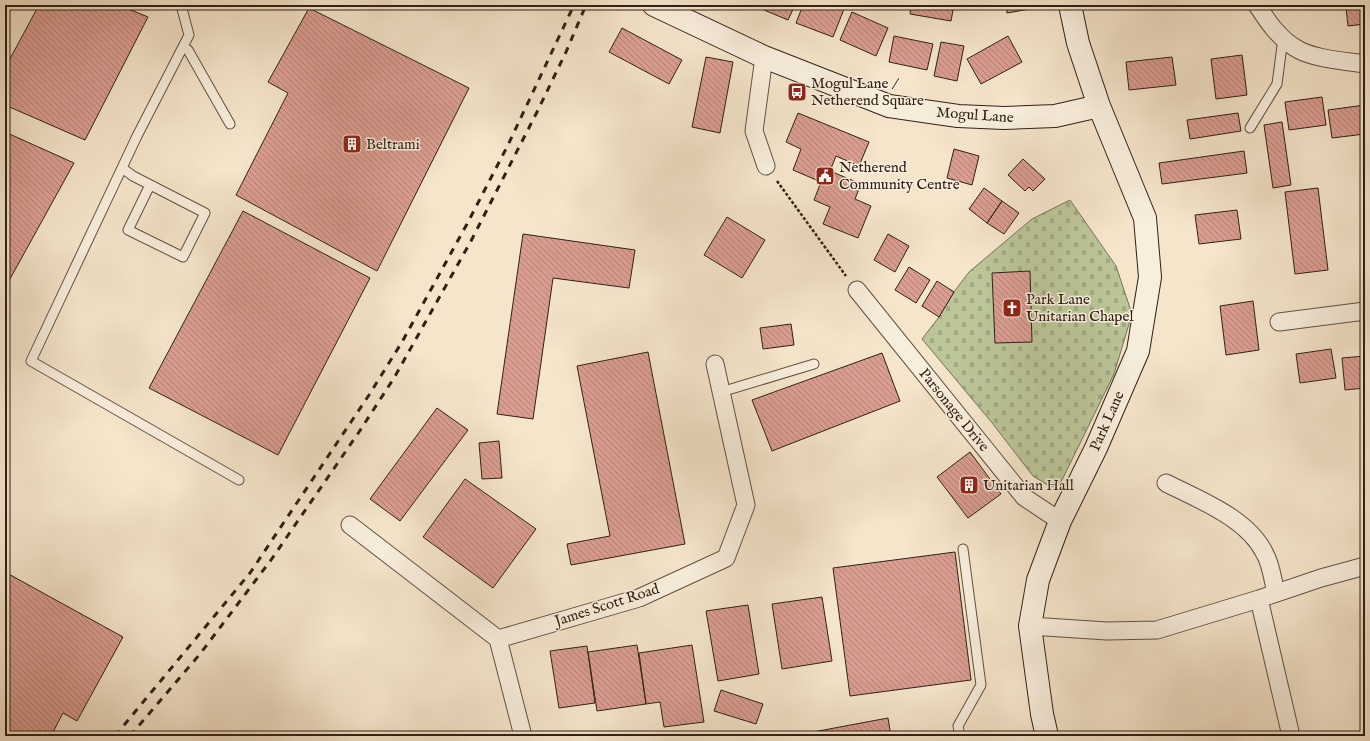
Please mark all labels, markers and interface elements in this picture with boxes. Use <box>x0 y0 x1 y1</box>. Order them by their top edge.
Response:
place label: Mogul Lane / Netherend Square <box>811 74 924 110</box>
bus stop icon: Mogul Lane / Netherend Square <box>786 81 808 103</box>
street label: Mogul Lane <box>936 103 1014 127</box>
building icon: Beltrami <box>341 133 363 155</box>
place label: Beltrami <box>366 135 420 154</box>
place label: Netherend Community Centre <box>839 158 960 194</box>
public building icon: Netherend Community Centre <box>814 165 836 187</box>
place label: Park Lane Unitarian Chapel <box>1026 290 1134 326</box>
church icon: Park Lane Unitarian Chapel <box>1001 297 1023 319</box>
street label: Parsonage Drive <box>915 365 993 456</box>
street label: Park Lane <box>1085 388 1129 454</box>
building icon: Unitarian Hall <box>958 474 980 496</box>
place label: Unitarian Hall <box>983 476 1075 495</box>
street label: James Scott Road <box>550 579 663 631</box>

